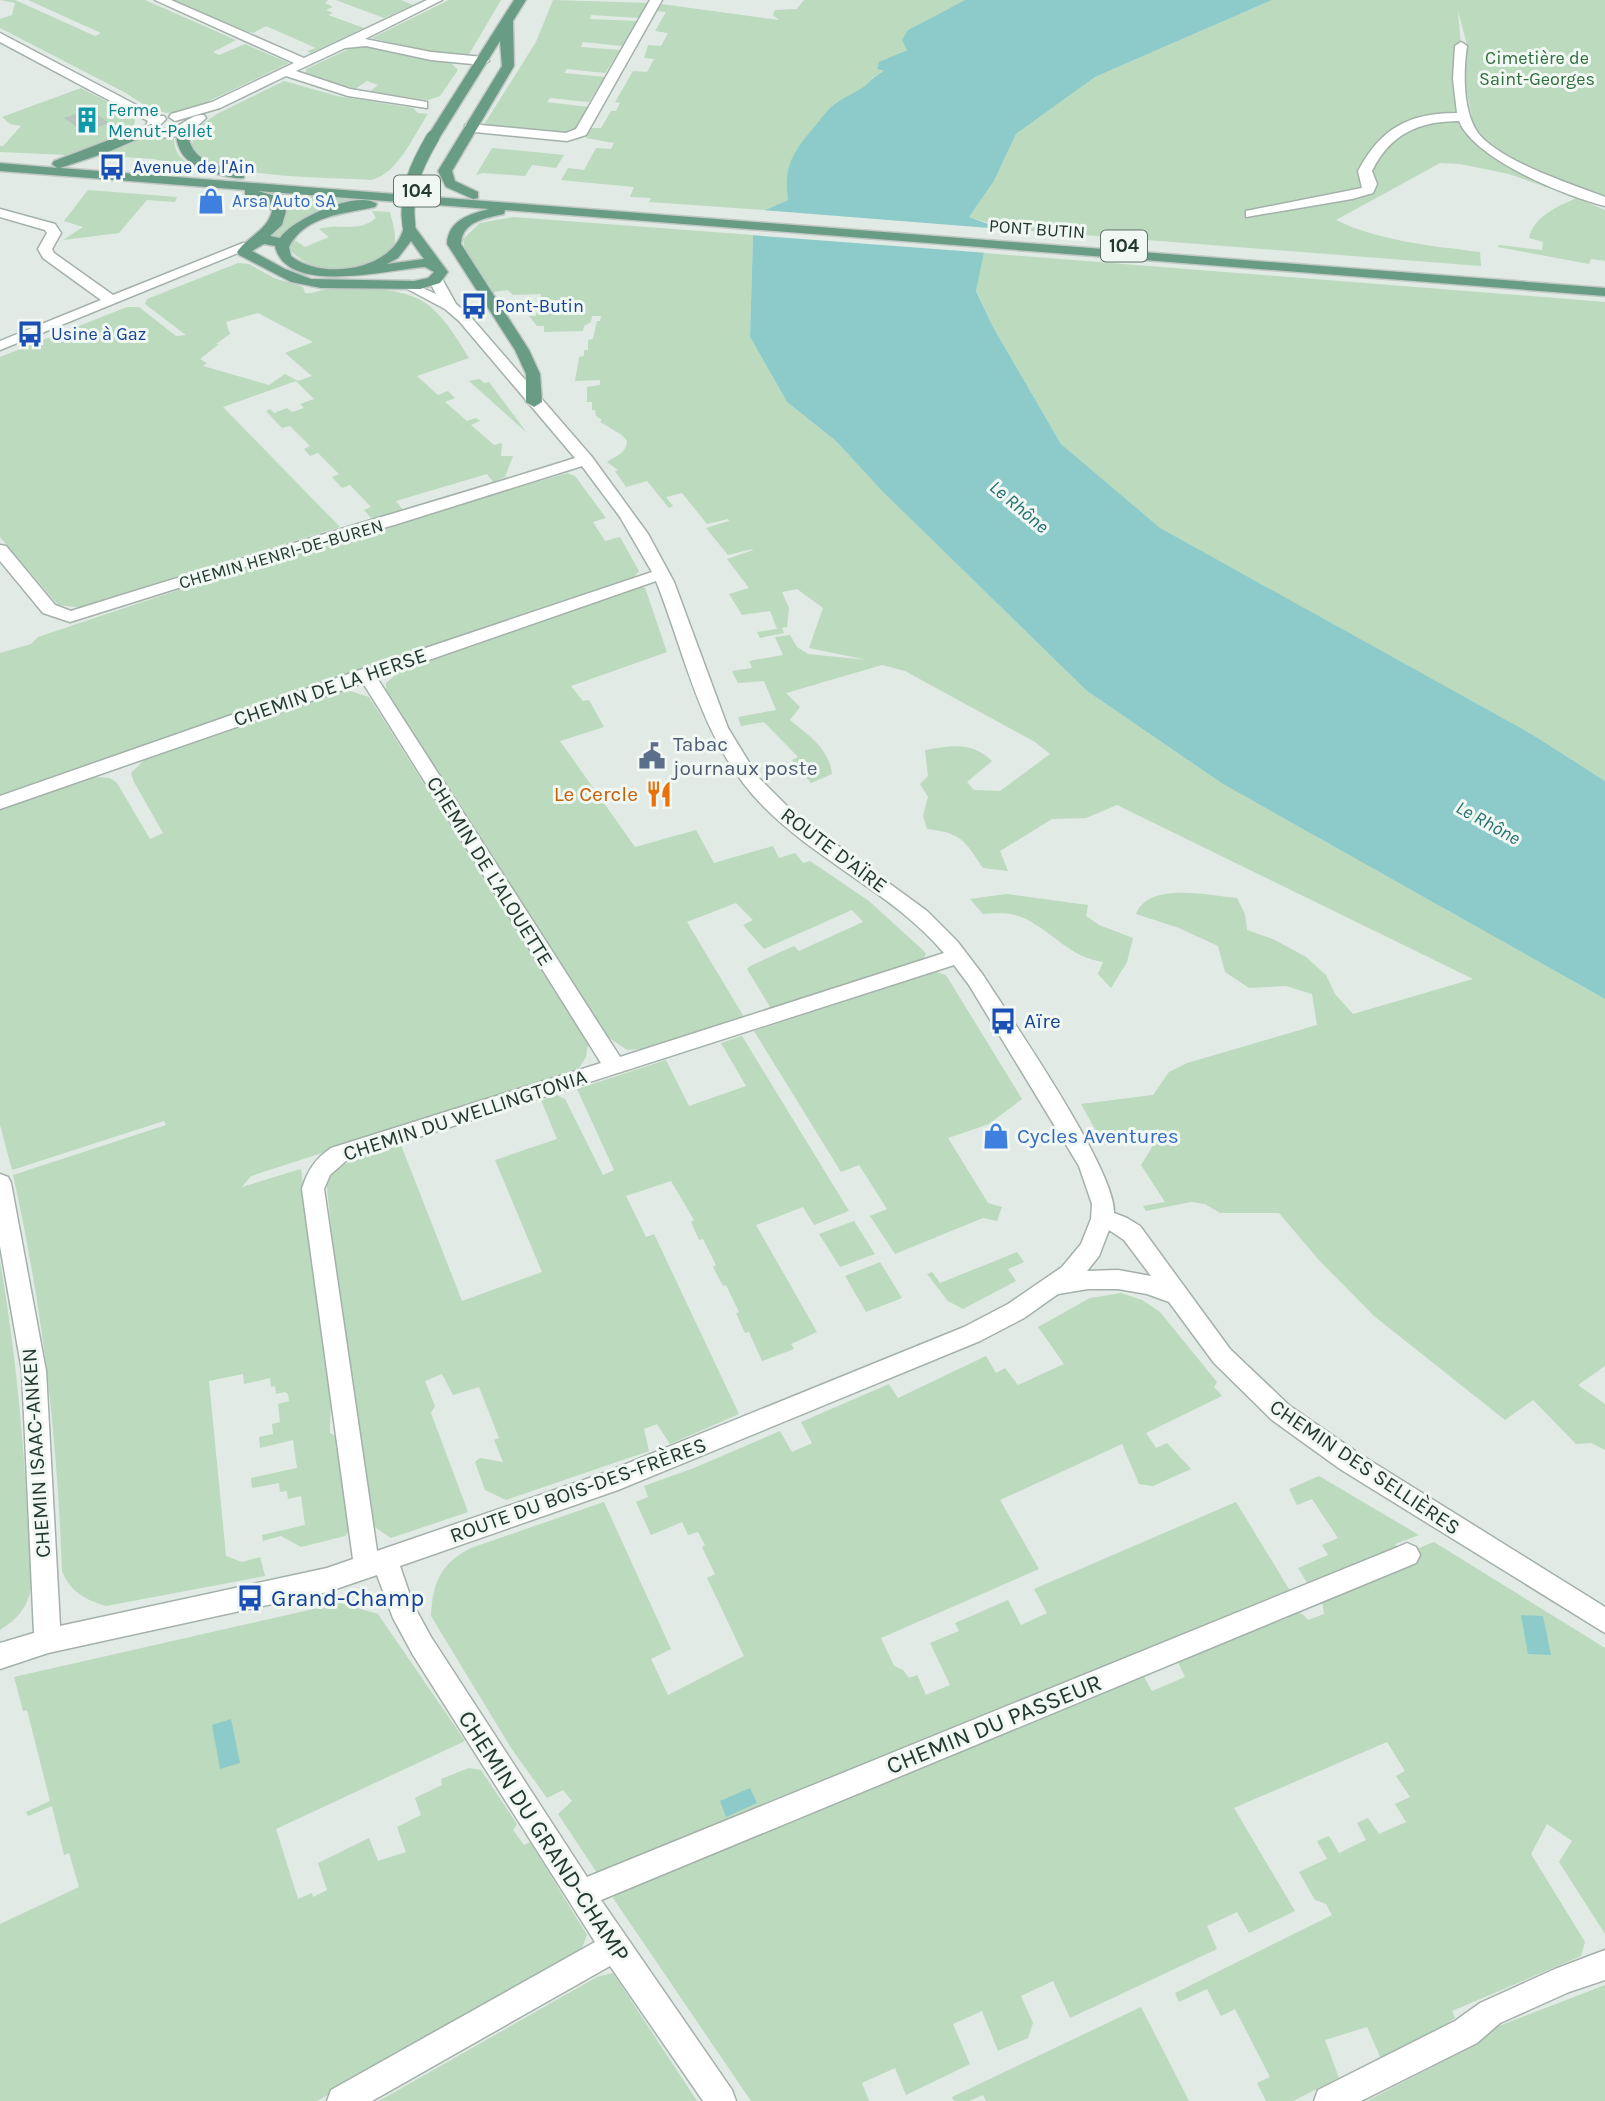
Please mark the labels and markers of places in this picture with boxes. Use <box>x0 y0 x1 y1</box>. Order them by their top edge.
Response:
place label: Ferme Menut-Pellet <box>108 99 213 142</box>
building icon: Ferme Menut-Pellet <box>72 105 102 135</box>
bus stop icon: Avenue de l'Ain <box>97 152 127 182</box>
place label: Avenue de l'Ain <box>133 156 255 178</box>
shop icon: Arsa Auto SA <box>196 186 226 216</box>
place label: Arsa Auto SA <box>232 190 336 212</box>
bus stop icon: Pont-Butin <box>459 291 489 321</box>
place label: Pont-Butin <box>495 295 584 317</box>
bus stop icon: Usine à Gaz <box>15 319 45 349</box>
place label: Usine à Gaz <box>51 323 146 345</box>
place label: Tabac journaux poste <box>671 732 818 780</box>
public building icon: Tabac journaux poste <box>637 741 667 771</box>
restaurant icon: Le Cercle <box>644 779 674 809</box>
place label: Le Cercle <box>554 782 638 806</box>
bus stop icon: Aïre <box>988 1006 1018 1036</box>
place label: Aïre <box>1024 1009 1061 1033</box>
shop icon: Cycles Aventures <box>981 1121 1011 1151</box>
place label: Cycles Aventures <box>1017 1124 1179 1148</box>
bus stop icon: Grand-Champ <box>235 1583 265 1613</box>
place label: Grand-Champ <box>271 1584 424 1612</box>

